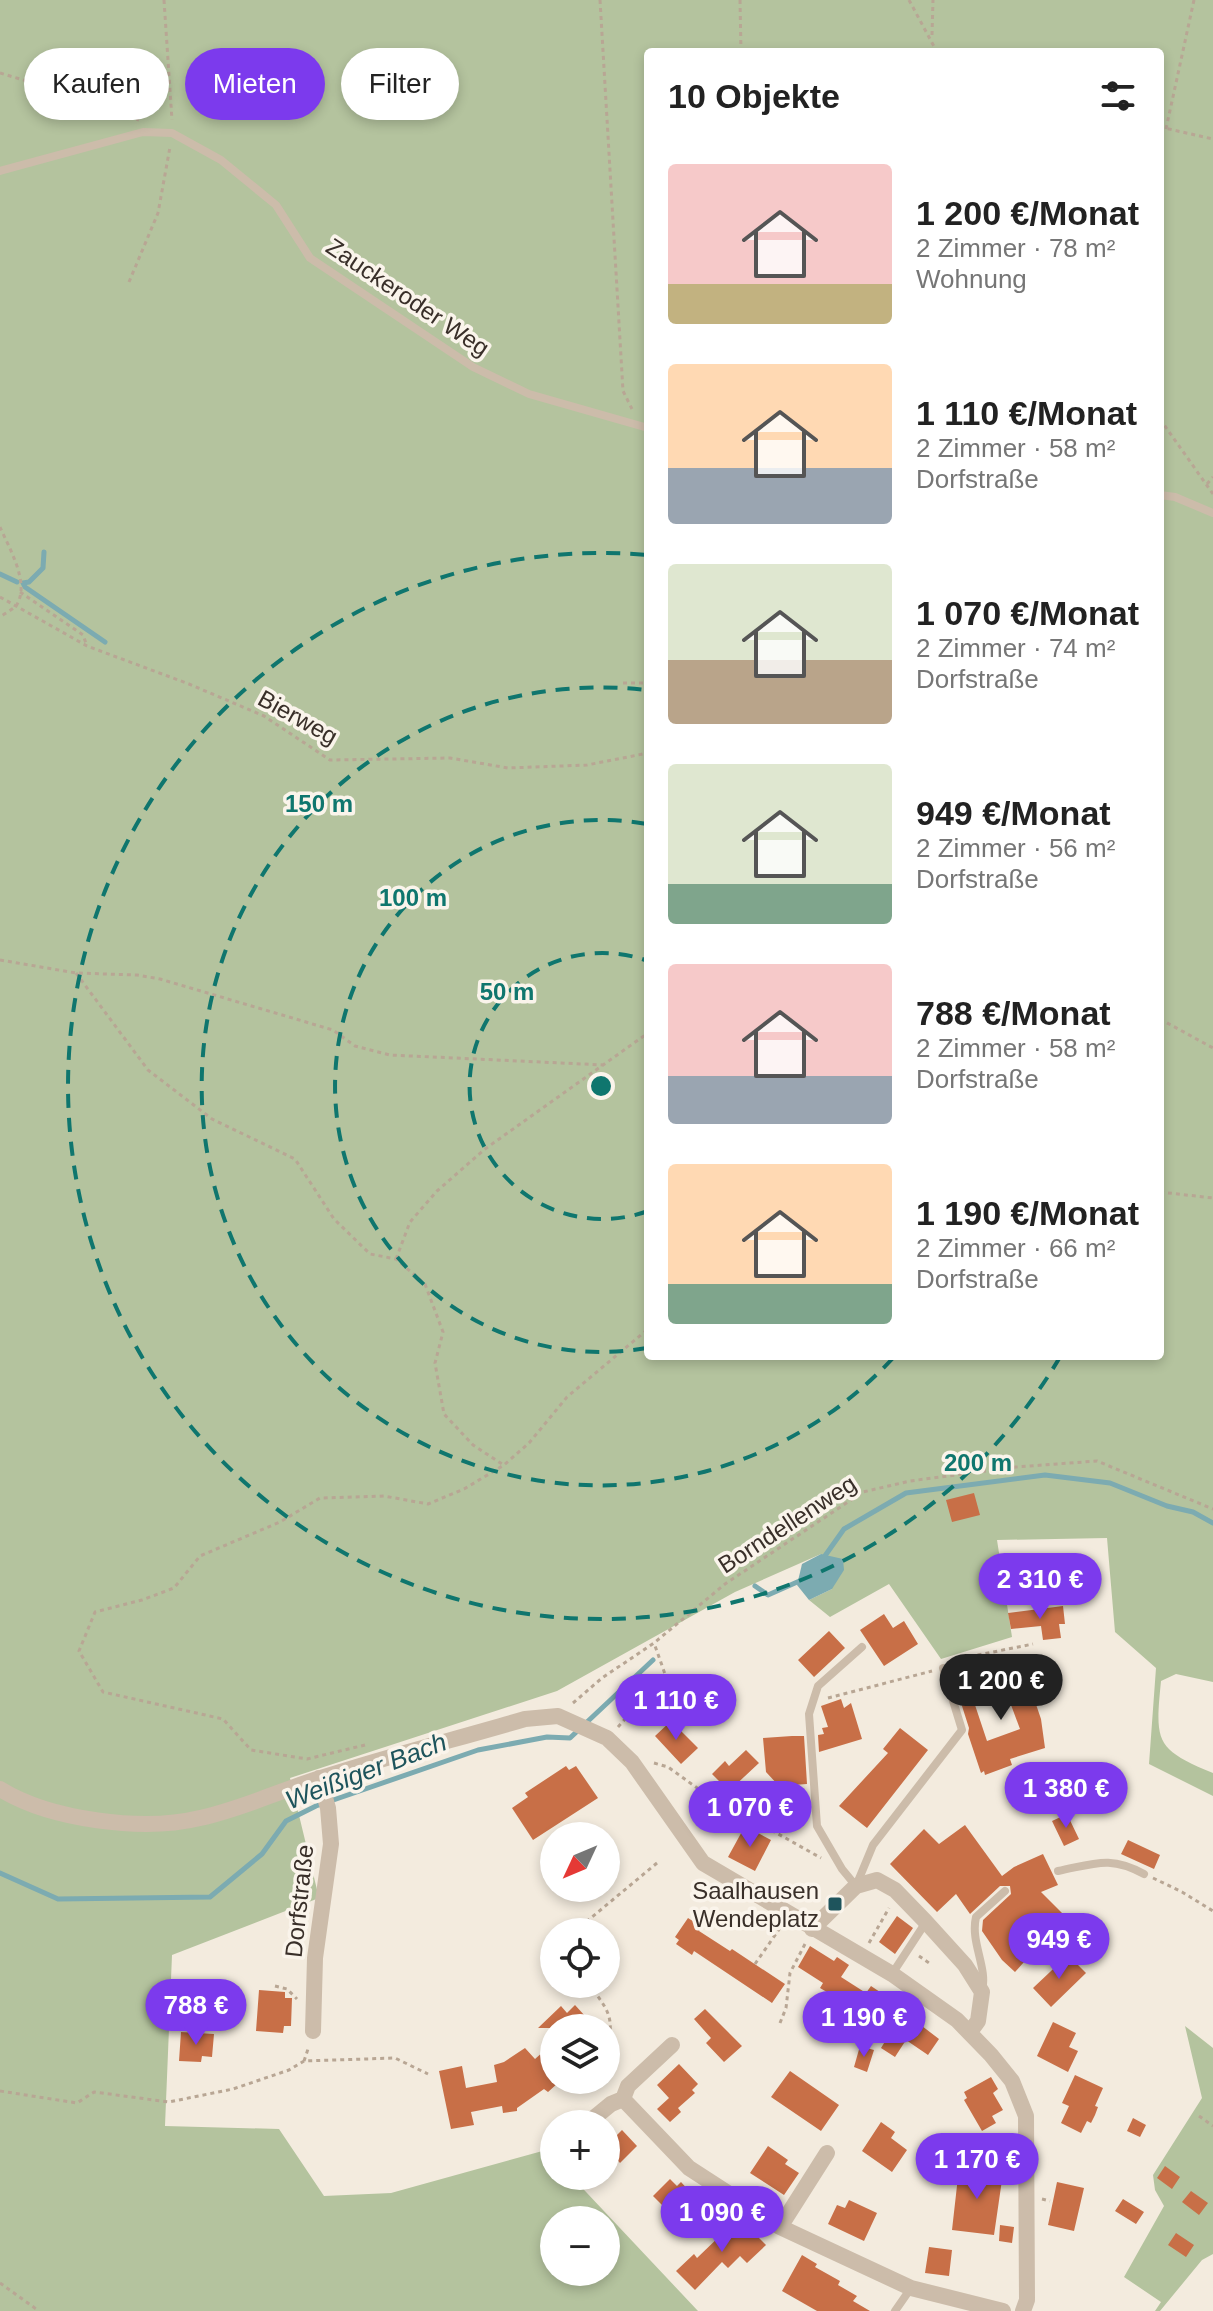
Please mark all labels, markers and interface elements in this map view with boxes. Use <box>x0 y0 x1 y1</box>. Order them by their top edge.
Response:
chip: Kaufen <box>24 48 169 120</box>
chip: Mieten <box>185 48 325 120</box>
chip: Filter <box>341 48 459 120</box>
icon: filters <box>1096 74 1140 118</box>
text: 10 Objekte <box>668 77 840 115</box>
text: 1 200 €/Monat <box>916 194 1139 232</box>
icon: home <box>732 196 828 292</box>
street label: Zauckeroder Weg <box>322 233 494 361</box>
text: 2 Zimmer · 78 m² <box>916 233 1115 263</box>
text: Wohnung <box>916 264 1027 294</box>
text: 1 110 €/Monat <box>916 394 1137 432</box>
icon: home <box>732 396 828 492</box>
text: 2 Zimmer · 58 m² <box>916 433 1115 463</box>
text: Dorfstraße <box>916 464 1039 494</box>
text: 1 070 €/Monat <box>916 594 1139 632</box>
icon: home <box>732 596 828 692</box>
text: 2 Zimmer · 74 m² <box>916 633 1115 663</box>
text: Dorfstraße <box>916 664 1039 694</box>
street label: Bierweg <box>254 684 342 750</box>
text: 150 m <box>285 790 353 817</box>
text: 949 €/Monat <box>916 794 1111 832</box>
icon: home <box>732 796 828 892</box>
text: 2 Zimmer · 56 m² <box>916 833 1115 863</box>
text: Dorfstraße <box>916 864 1039 894</box>
text: 100 m <box>379 884 447 911</box>
text: 50 m <box>480 978 534 1005</box>
text: 788 €/Monat <box>916 994 1111 1032</box>
icon: home <box>732 996 828 1092</box>
text: 2 Zimmer · 58 m² <box>916 1033 1115 1063</box>
text: Dorfstraße <box>916 1064 1039 1094</box>
centre of rings <box>587 1072 615 1100</box>
text: 1 190 €/Monat <box>916 1194 1139 1232</box>
icon: home <box>732 1196 828 1292</box>
text: 2 Zimmer · 66 m² <box>916 1233 1115 1263</box>
text: Dorfstraße <box>916 1264 1039 1294</box>
text: 200 m <box>944 1449 1012 1476</box>
street label: Borndellenweg <box>713 1469 861 1579</box>
pin: 2 310 € <box>966 1553 1114 1621</box>
text: 2 310 € <box>997 1564 1083 1594</box>
pin: 1 200 € <box>927 1654 1075 1722</box>
text: 1 200 € <box>958 1665 1044 1695</box>
pin: 1 110 € <box>602 1674 750 1742</box>
text: 1 110 € <box>633 1685 719 1715</box>
water label: Weißiger Bach <box>281 1727 451 1815</box>
pin: 1 380 € <box>992 1762 1140 1830</box>
text: 1 380 € <box>1023 1773 1109 1803</box>
pin: 1 070 € <box>676 1781 824 1849</box>
text: 1 070 € <box>707 1792 793 1822</box>
north arrow <box>540 1822 620 1902</box>
map controls <box>540 1822 620 2286</box>
street label: Dorfstraße <box>280 1843 318 1959</box>
place label: Saalhausen Wendeplatz <box>692 1877 819 1932</box>
marker: Saalhausen Wendeplatz <box>826 1895 844 1913</box>
pin: 949 € <box>1003 1913 1115 1981</box>
button: locate <box>540 1918 620 1998</box>
text: 949 € <box>1026 1924 1092 1954</box>
pin: 788 € <box>140 1979 252 2047</box>
text: 788 € <box>163 1990 229 2020</box>
pin: 1 190 € <box>790 1991 938 2059</box>
text: 1 190 € <box>821 2002 907 2032</box>
button: layers <box>540 2014 620 2094</box>
button: + <box>540 2110 620 2190</box>
pin: 1 170 € <box>903 2133 1051 2201</box>
text: 1 170 € <box>934 2144 1020 2174</box>
pin: 1 090 € <box>648 2186 796 2254</box>
text: 1 090 € <box>679 2197 765 2227</box>
button: − <box>540 2206 620 2286</box>

